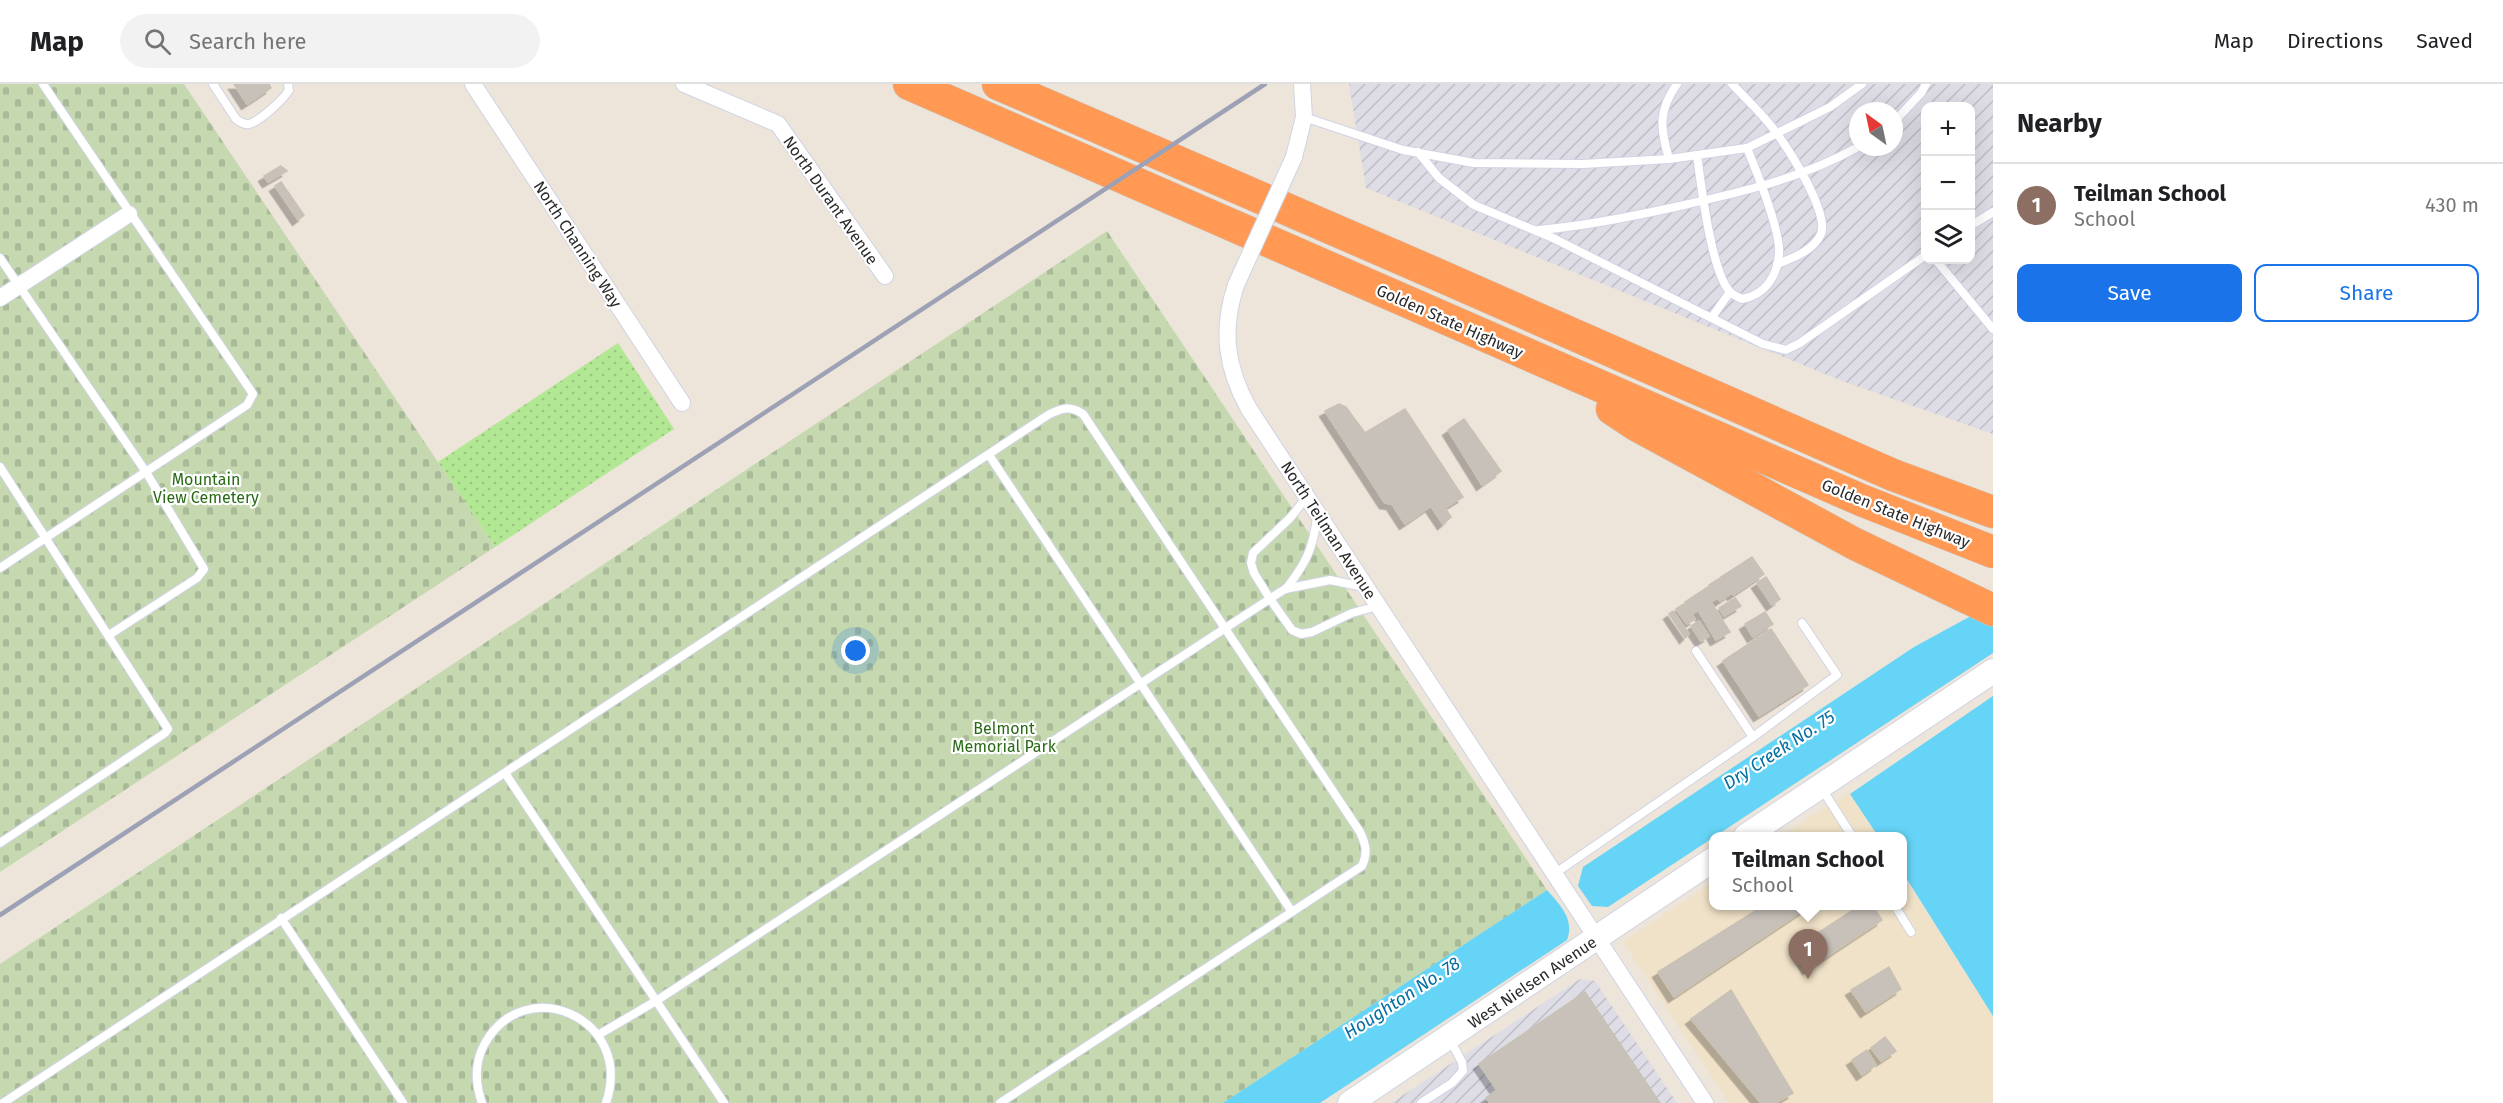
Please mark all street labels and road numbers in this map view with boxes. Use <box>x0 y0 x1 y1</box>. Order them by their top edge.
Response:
street label: North Durant Avenue <box>779 132 882 268</box>
street label: North Channing Way <box>530 177 626 311</box>
street label: Golden State Highway <box>1374 281 1526 362</box>
street label: North Teilman Avenue <box>1277 458 1380 603</box>
street label: Golden State Highway <box>1819 475 1973 552</box>
street label: West Nielsen Avenue <box>1464 932 1600 1033</box>

